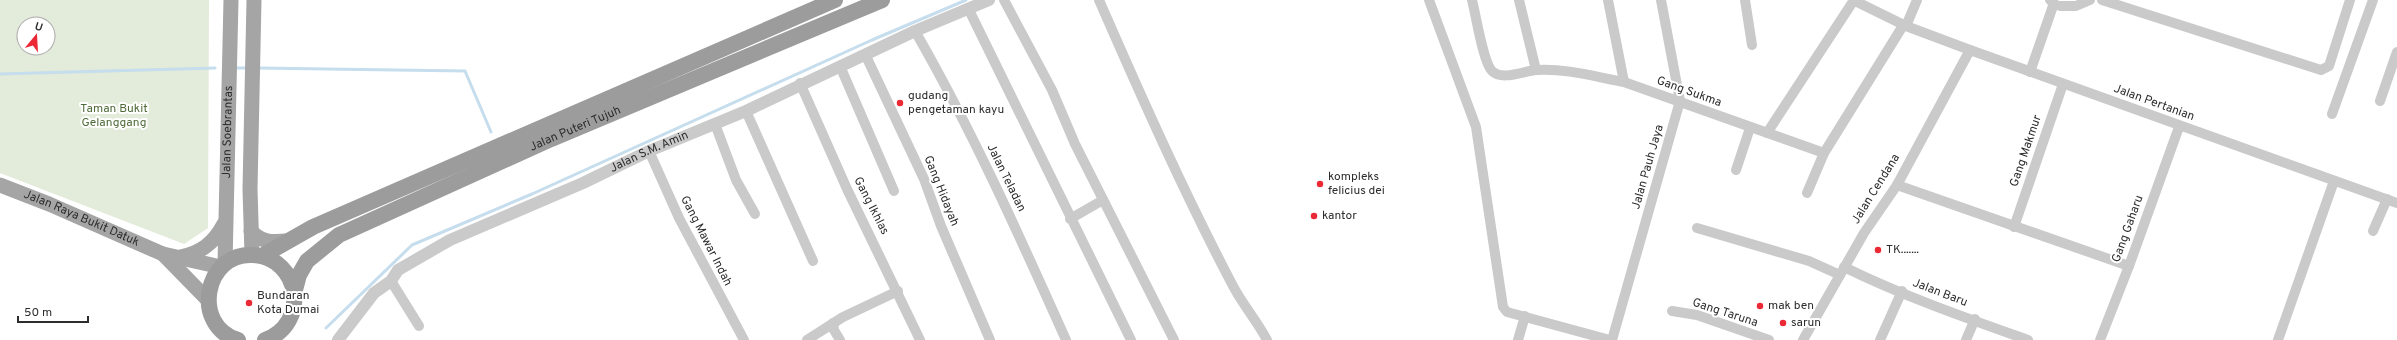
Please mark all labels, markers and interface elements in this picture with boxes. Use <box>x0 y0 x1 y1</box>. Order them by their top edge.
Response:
north arrow <box>16 16 56 56</box>
text: U <box>33 20 45 35</box>
street label: Gang Sukma <box>1654 73 1724 111</box>
street label: Jalan Pertanian <box>2111 81 2197 125</box>
street label: Jalan Soebrantas <box>219 85 237 179</box>
place label: gudang pengetaman kayu <box>908 88 1004 118</box>
marker: gudang pengetaman kayu <box>895 98 905 108</box>
park label: Taman Bukit Gelanggang <box>80 101 148 131</box>
street label: Jalan Puteri Tujuh <box>527 103 623 156</box>
street label: Gang Makmur <box>2006 113 2046 189</box>
street label: Jalan Pauh Jaya <box>1628 123 1668 211</box>
street label: Jalan S.M. Amin <box>607 128 691 177</box>
street label: Jalan Teladan <box>983 141 1029 215</box>
street label: Jalan Cendana <box>1848 151 1904 227</box>
street label: Gang Hidayah <box>920 153 962 229</box>
place label: kompleks felicius dei <box>1328 169 1385 199</box>
street label: Gang Ikhlas <box>850 174 892 238</box>
marker: kompleks felicius dei <box>1315 179 1325 189</box>
street label: Jalan Raya Bukit Datuk <box>21 187 142 251</box>
street label: Gang Mawar Indah <box>676 193 736 289</box>
street label: Gang Gaharu <box>2108 193 2148 265</box>
place label: kantor <box>1322 208 1357 224</box>
marker: kantor <box>1309 211 1319 221</box>
place label: TK....... <box>1886 242 1919 258</box>
marker: TK....... <box>1873 245 1883 255</box>
street label: Jalan Baru <box>1910 275 1970 311</box>
place label: Bundaran Kota Dumai <box>257 288 319 318</box>
street label: Gang Taruna <box>1690 295 1760 331</box>
scale bar <box>18 298 88 324</box>
marker: Bundaran Kota Dumai <box>244 298 254 308</box>
place label: mak ben <box>1768 298 1814 314</box>
marker: mak ben <box>1755 301 1765 311</box>
text: 50 m <box>24 305 52 321</box>
place label: sarun <box>1791 315 1821 331</box>
marker: sarun <box>1778 318 1788 328</box>

